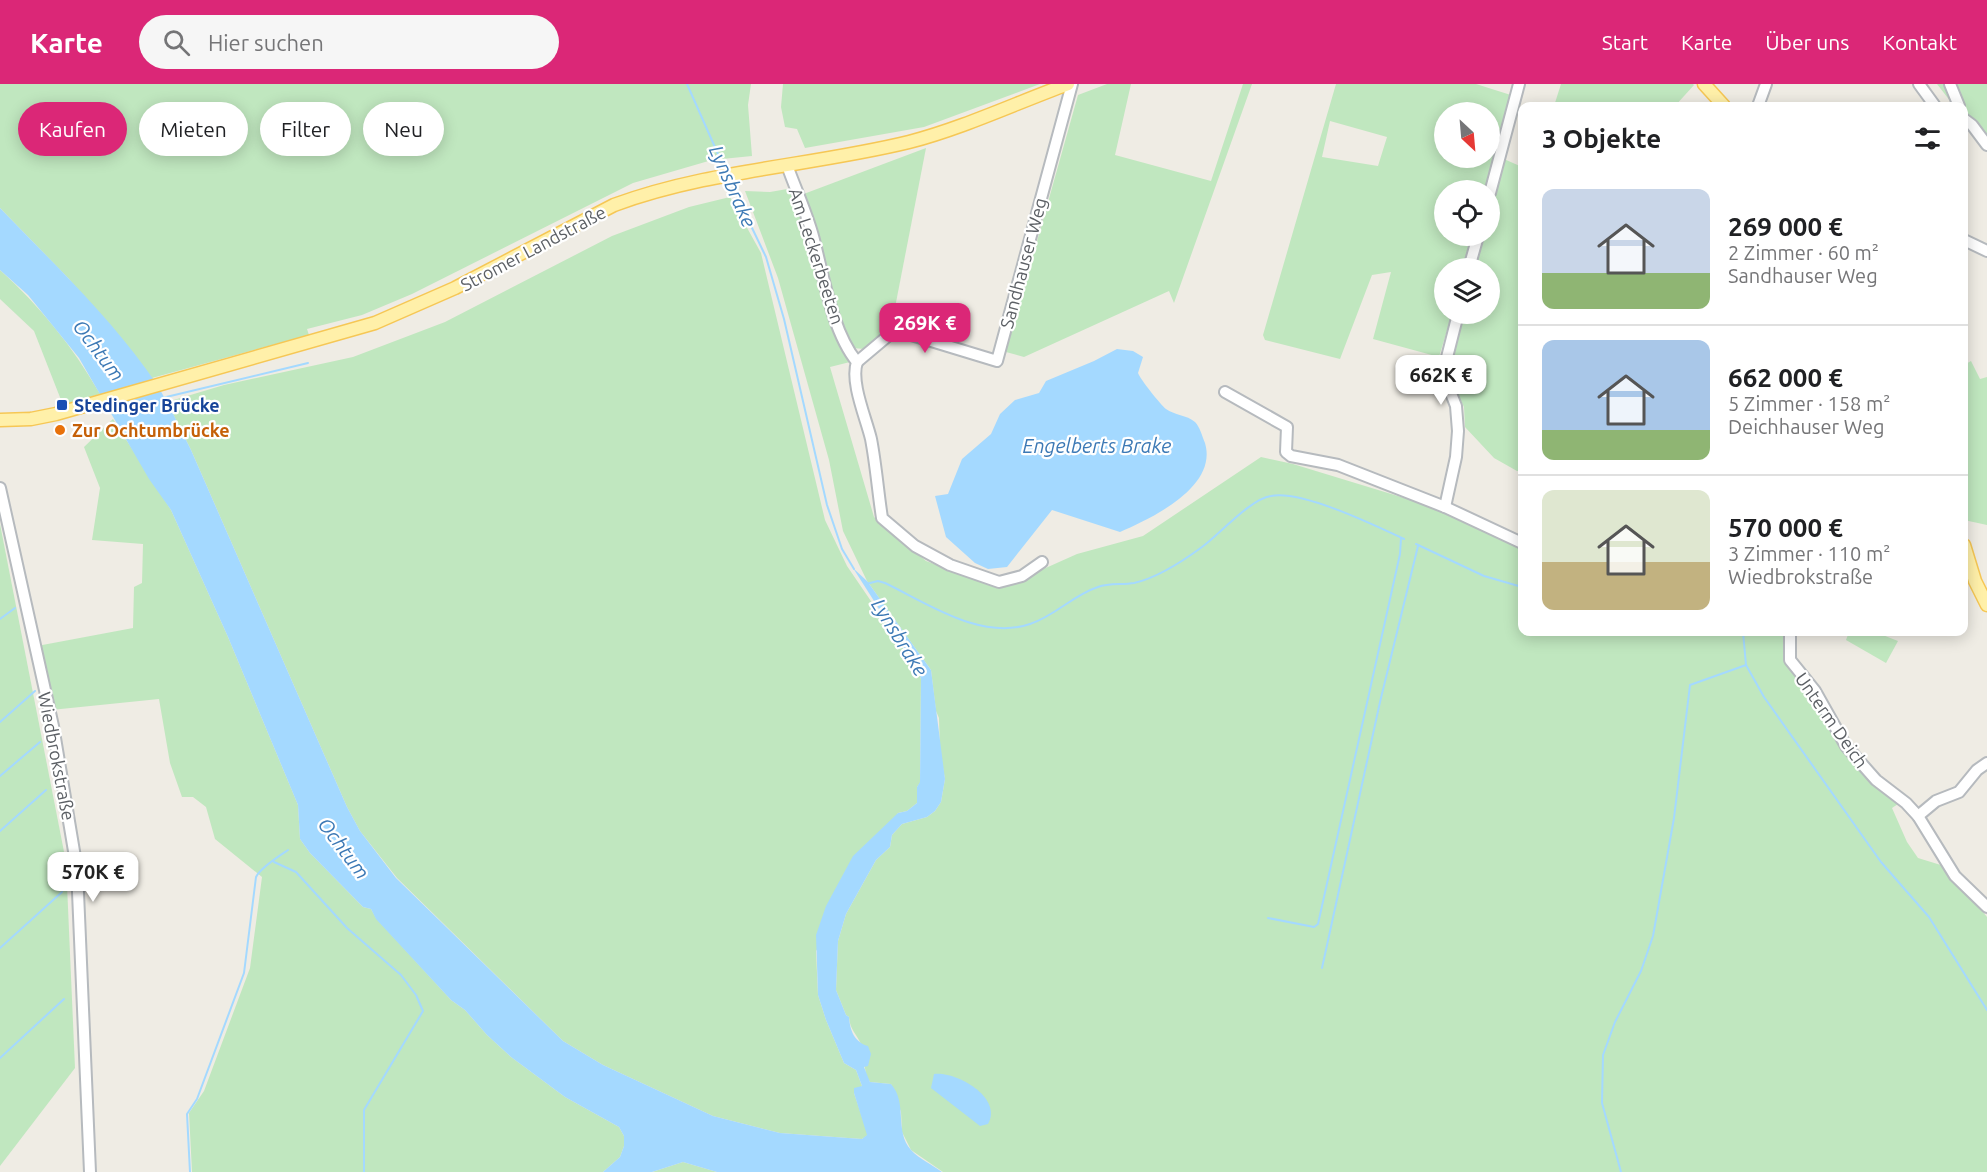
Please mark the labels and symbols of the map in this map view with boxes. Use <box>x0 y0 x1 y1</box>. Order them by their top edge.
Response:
north arrow <box>1434 102 1500 168</box>
water label: Lynsbrake <box>705 141 761 231</box>
street label: Am Leckerbeeten <box>786 185 848 327</box>
street label: Sandhauser Weg <box>996 195 1050 331</box>
street label: Stromer Landstraße <box>457 201 609 295</box>
pin: 269K € <box>876 303 974 354</box>
water label: Ochtum <box>68 315 130 385</box>
pin: 662K € <box>1392 355 1490 406</box>
place label: Stedinger Brücke <box>74 395 220 415</box>
marker: Stedinger Brücke <box>55 398 69 412</box>
place label: Zur Ochtumbrücke <box>72 420 230 440</box>
marker: Zur Ochtumbrücke <box>53 423 67 437</box>
water label: Engelberts Brake <box>1023 434 1171 457</box>
water label: Lynsbrake <box>867 594 933 680</box>
street label: Unterm Deich <box>1792 669 1872 771</box>
street label: Wiedbrokstraße <box>35 690 79 822</box>
water label: Ochtum <box>313 813 375 883</box>
pin: 570K € <box>44 852 142 903</box>

